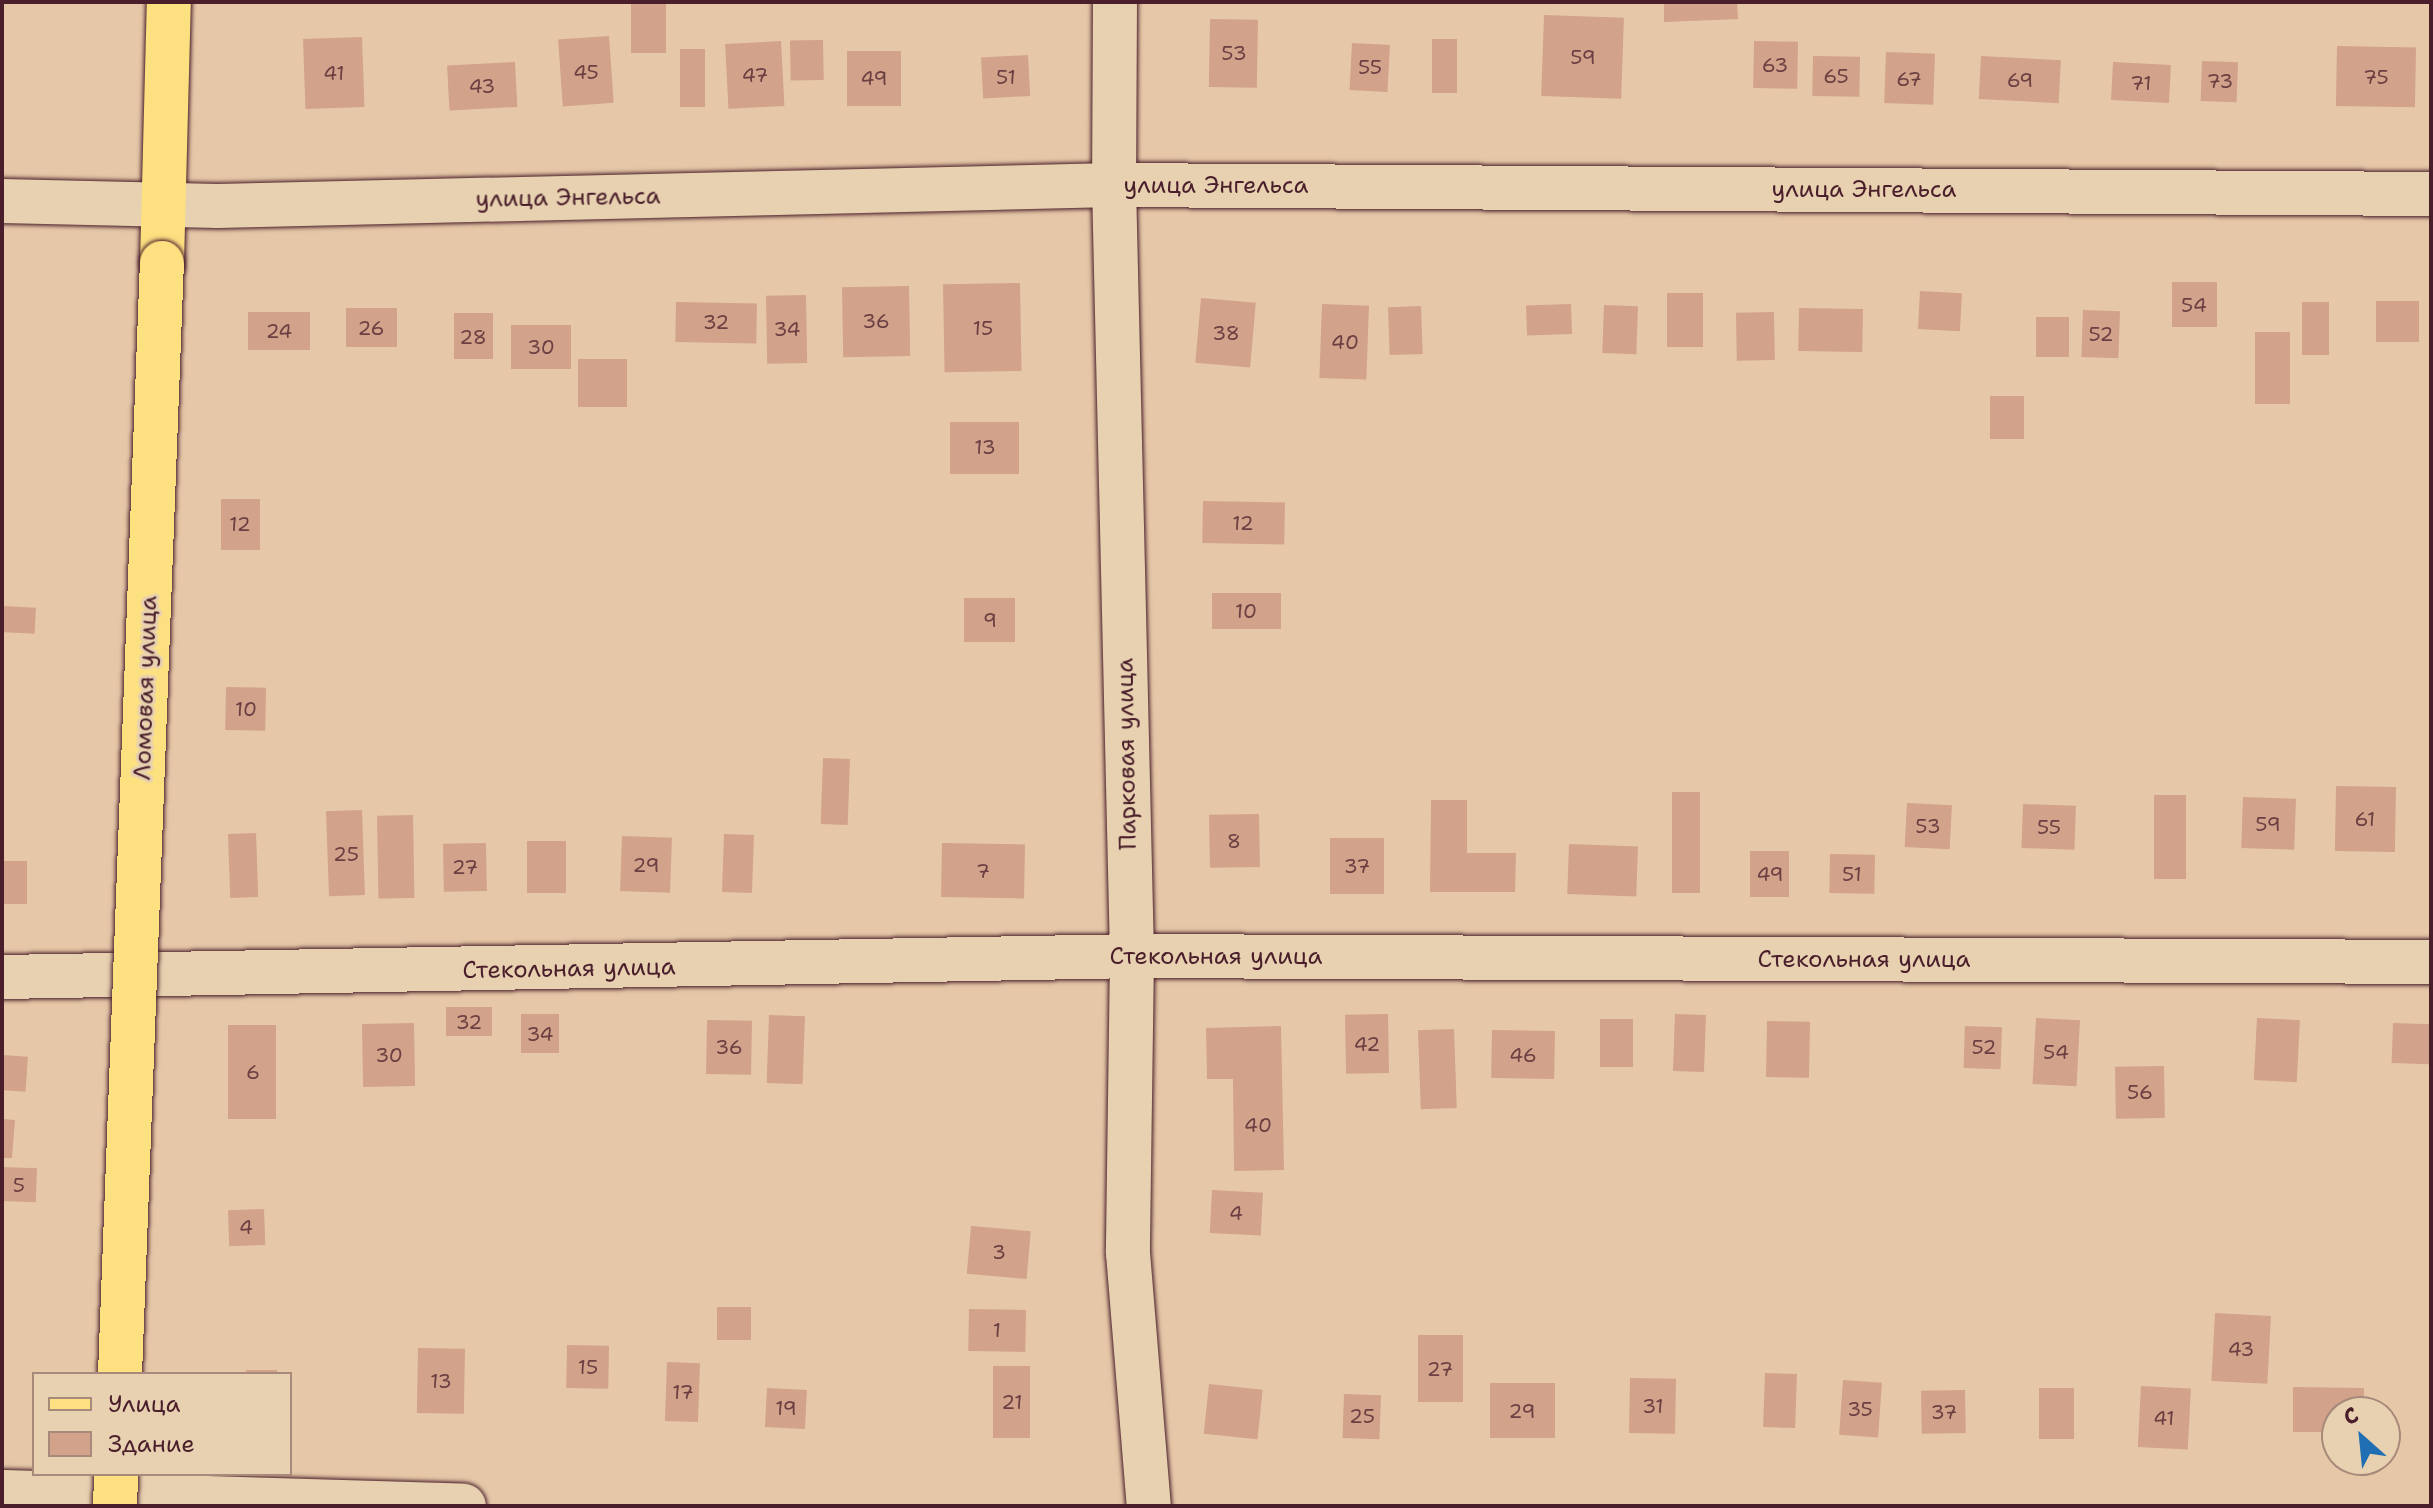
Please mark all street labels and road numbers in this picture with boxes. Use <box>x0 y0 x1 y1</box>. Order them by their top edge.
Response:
street label: улица Энгельса <box>1124 172 1308 200</box>
street label: улица Энгельса <box>1772 176 1956 204</box>
street label: улица Энгельса <box>475 182 661 214</box>
street label: Ломовая улица <box>128 595 164 781</box>
street label: Парковая улица <box>1111 658 1143 850</box>
street label: Стекольная улица <box>1109 943 1323 971</box>
street label: Стекольная улица <box>1757 946 1971 974</box>
street label: Стекольная улица <box>462 953 676 985</box>

